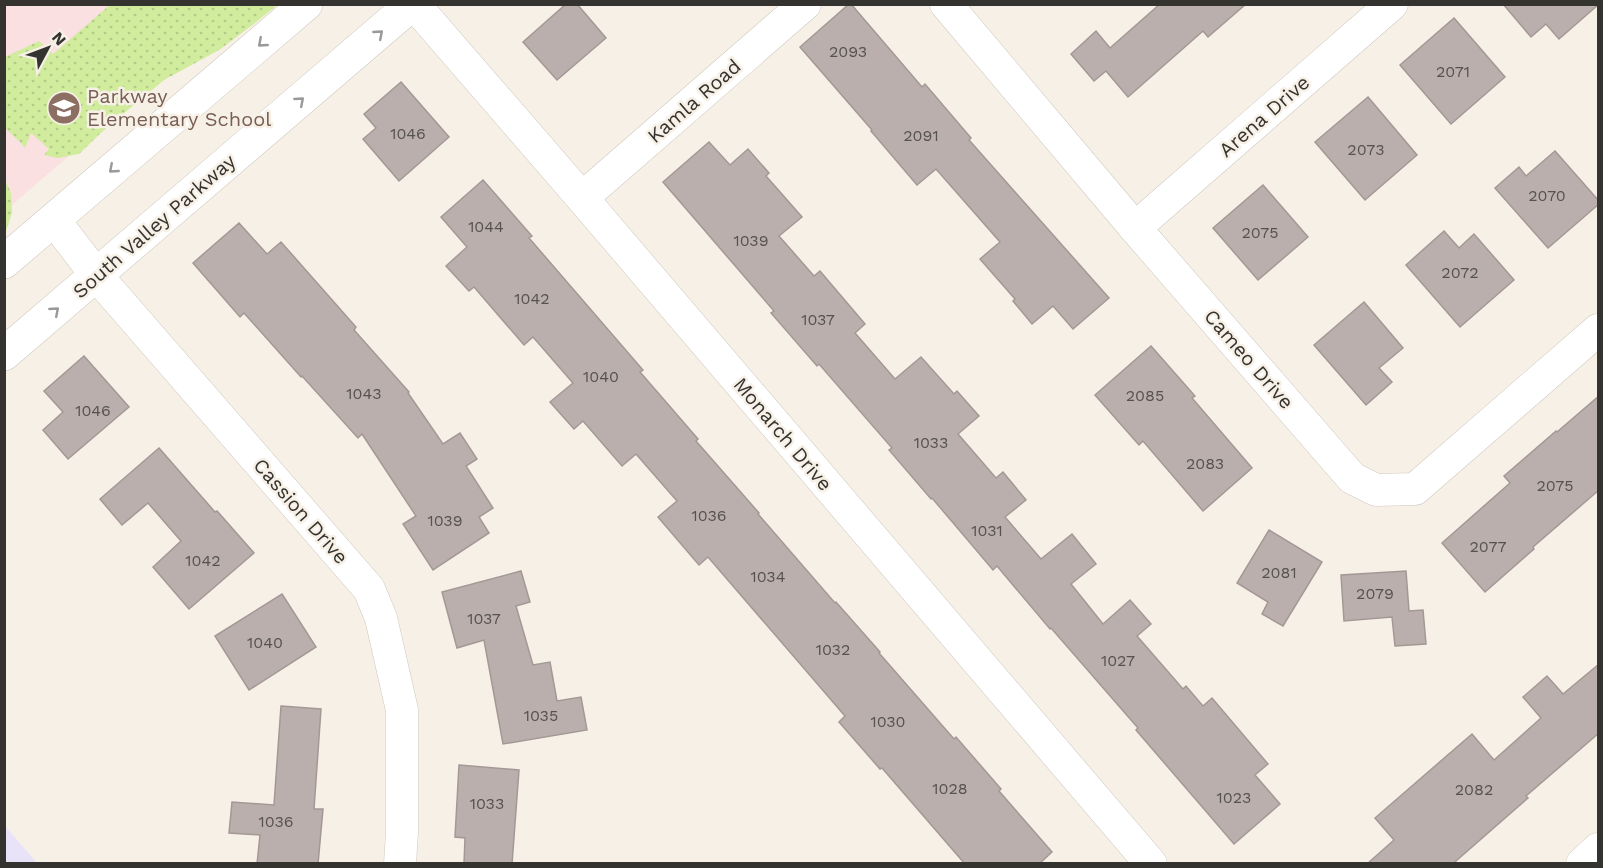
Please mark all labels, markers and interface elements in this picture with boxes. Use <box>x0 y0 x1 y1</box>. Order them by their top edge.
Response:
north arrow <box>18 18 78 78</box>
text: N <box>48 28 70 49</box>
one-way arrow <box>372 30 383 41</box>
one-way arrow <box>257 35 268 46</box>
house number: 2093 <box>829 42 867 61</box>
street label: Kamla Road <box>642 54 746 148</box>
house number: 2071 <box>1436 62 1470 81</box>
street label: Arena Drive <box>1214 70 1314 162</box>
place label: Parkway Elementary School <box>87 84 271 131</box>
school or university icon: Parkway Elementary School <box>46 90 82 126</box>
one-way arrow <box>293 97 304 108</box>
house number: 1046 <box>390 124 426 143</box>
house number: 2091 <box>903 126 939 145</box>
house number: 2073 <box>1347 140 1385 159</box>
street label: South Valley Parkway <box>68 148 241 303</box>
one-way arrow <box>109 162 120 173</box>
house number: 2070 <box>1528 186 1566 205</box>
house number: 1044 <box>468 217 504 236</box>
house number: 2075 <box>1241 223 1279 242</box>
house number: 1039 <box>733 231 769 250</box>
house number: 2072 <box>1441 263 1479 282</box>
house number: 1042 <box>514 289 550 308</box>
street label: Cameo Drive <box>1199 304 1299 414</box>
one-way arrow <box>48 307 59 318</box>
house number: 1037 <box>801 310 835 329</box>
house number: 1040 <box>583 367 619 386</box>
street label: Monarch Drive <box>729 372 837 496</box>
house number: 1043 <box>346 384 382 403</box>
house number: 2085 <box>1126 386 1164 405</box>
house number: 1046 <box>75 401 111 420</box>
house number: 1033 <box>914 433 948 452</box>
street label: Cassion Drive <box>249 453 353 569</box>
house number: 2083 <box>1186 454 1224 473</box>
house number: 2075 <box>1536 476 1574 495</box>
house number: 1036 <box>692 506 726 525</box>
house number: 1039 <box>427 511 463 530</box>
house number: 1031 <box>971 521 1003 540</box>
house number: 2077 <box>1470 537 1506 556</box>
house number: 1042 <box>185 551 221 570</box>
house number: 2081 <box>1261 563 1297 582</box>
house number: 1034 <box>751 567 786 586</box>
house number: 2079 <box>1356 584 1394 603</box>
house number: 1037 <box>467 609 501 628</box>
house number: 1040 <box>247 633 283 652</box>
house number: 1032 <box>816 640 850 659</box>
house number: 1027 <box>1101 651 1135 670</box>
house number: 1035 <box>524 706 558 725</box>
house number: 1030 <box>870 712 906 731</box>
house number: 1028 <box>932 779 968 798</box>
house number: 2082 <box>1455 780 1493 799</box>
house number: 1023 <box>1217 788 1251 807</box>
house number: 1033 <box>470 794 504 813</box>
house number: 1036 <box>259 812 293 831</box>

